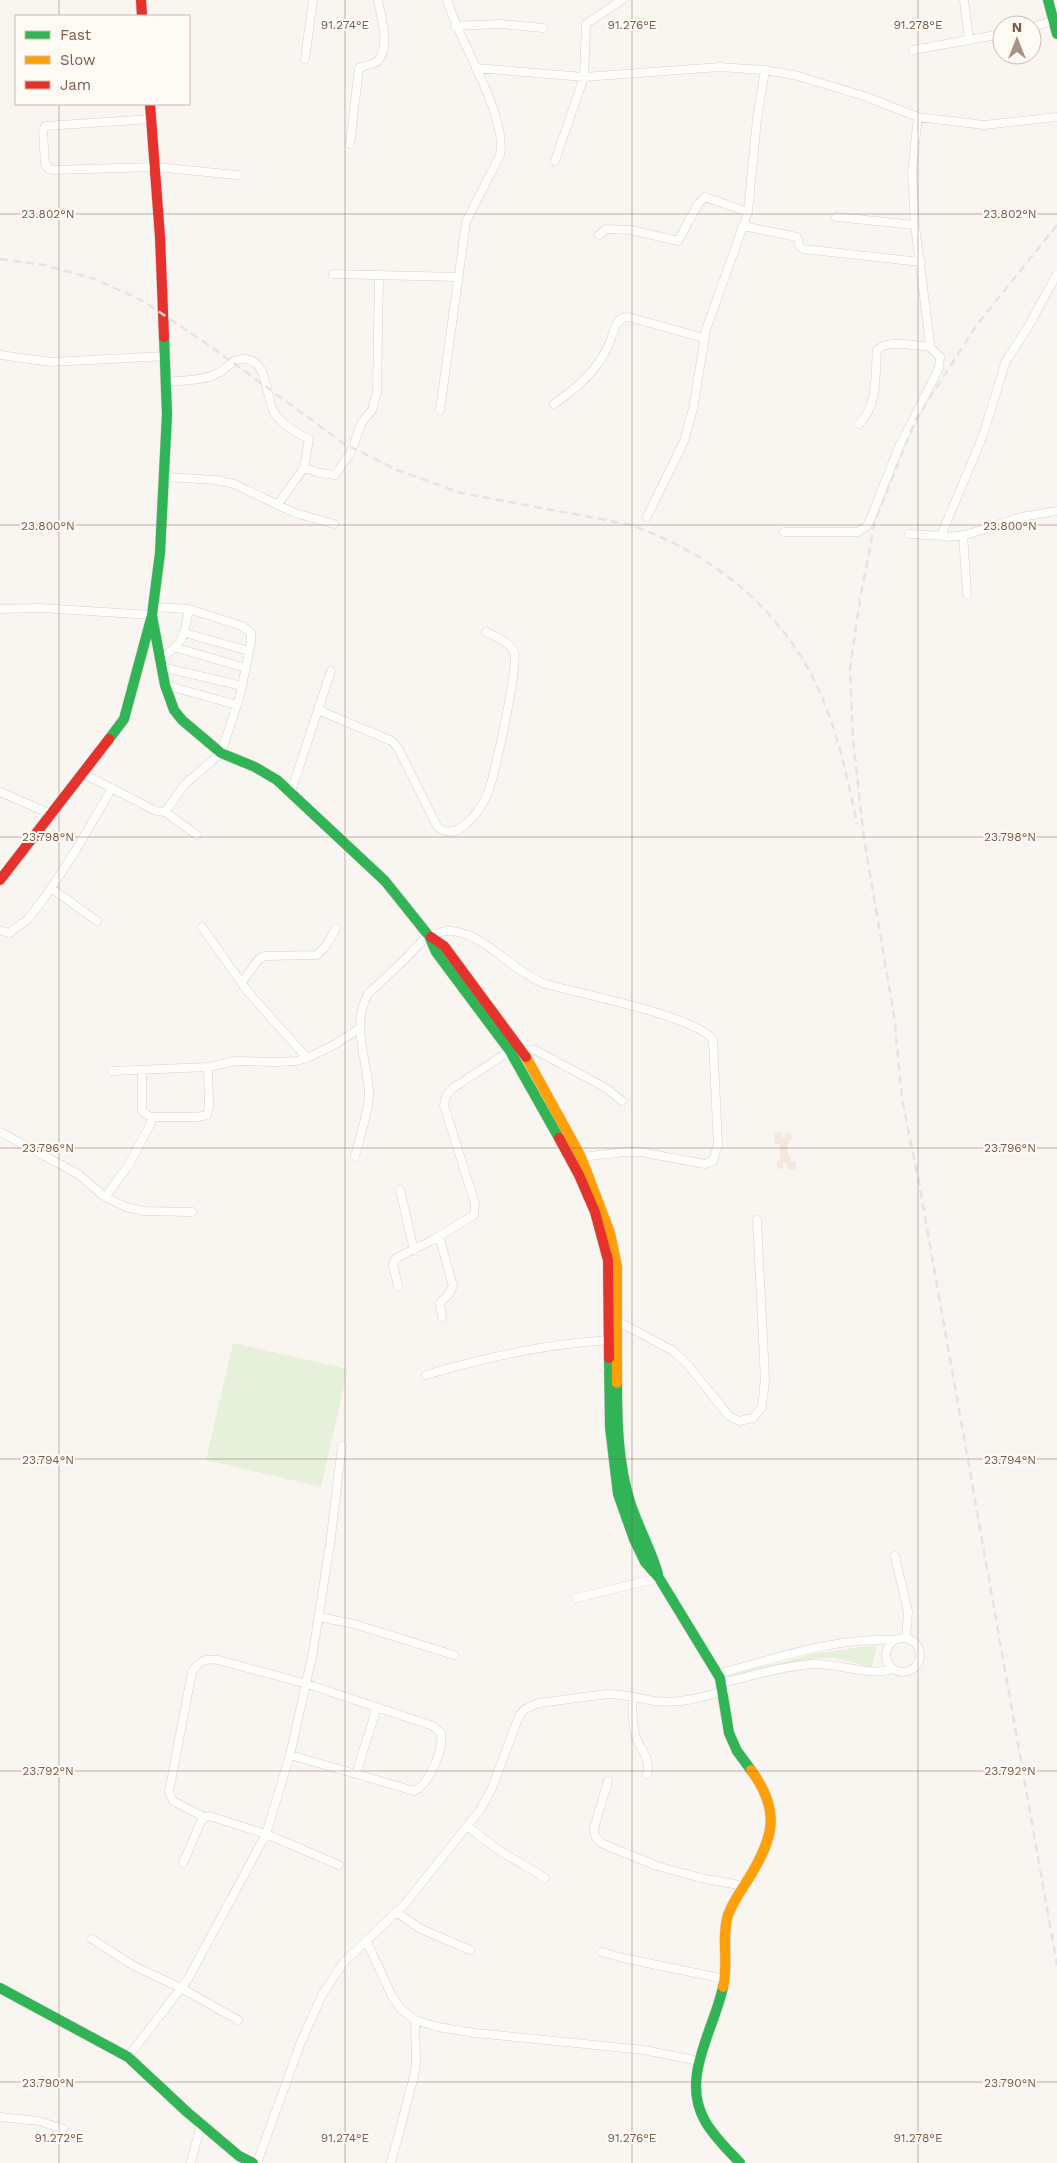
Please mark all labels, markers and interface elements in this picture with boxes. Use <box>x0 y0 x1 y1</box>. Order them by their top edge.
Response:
legend <box>15 15 190 105</box>
north arrow <box>992 15 1042 65</box>
text: 91.274°E <box>321 18 370 32</box>
text: 91.276°E <box>608 18 657 32</box>
text: 91.278°E <box>893 18 943 32</box>
text: N <box>1012 19 1022 35</box>
text: Fast <box>60 26 92 44</box>
text: Slow <box>60 51 96 69</box>
text: Jam <box>60 76 91 94</box>
text: 23.802°N <box>21 207 75 221</box>
text: 23.802°N <box>983 207 1037 221</box>
text: 23.800°N <box>21 519 75 533</box>
text: 23.800°N <box>983 519 1037 533</box>
text: 23.798°N <box>22 830 74 844</box>
text: 23.798°N <box>984 830 1036 844</box>
text: 23.796°N <box>22 1141 74 1155</box>
text: 23.796°N <box>984 1141 1036 1155</box>
text: 23.794°N <box>22 1453 74 1467</box>
text: 23.794°N <box>984 1453 1036 1467</box>
text: 23.792°N <box>22 1764 74 1778</box>
text: 23.792°N <box>984 1764 1036 1778</box>
text: 23.790°N <box>22 2076 74 2090</box>
text: 23.790°N <box>984 2076 1036 2090</box>
text: 91.272°E <box>35 2131 84 2145</box>
text: 91.274°E <box>321 2131 370 2145</box>
text: 91.276°E <box>608 2131 657 2145</box>
text: 91.278°E <box>893 2131 943 2145</box>

